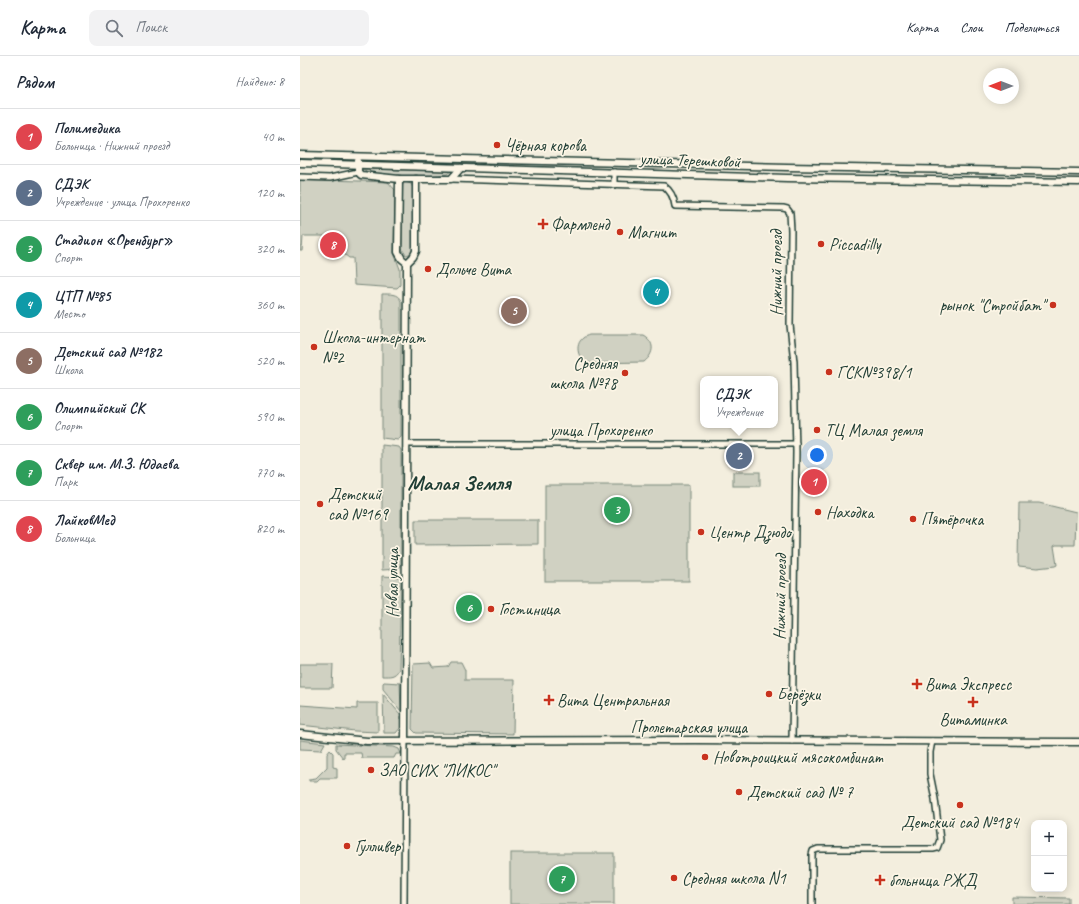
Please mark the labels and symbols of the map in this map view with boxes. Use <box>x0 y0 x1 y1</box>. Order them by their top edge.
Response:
north arrow <box>983 68 1019 104</box>
place label: Чёрная корова <box>505 135 587 156</box>
marker: Чёрная корова <box>492 140 502 150</box>
street label: улица Терешковой <box>638 148 741 172</box>
place label: Фармленд <box>551 214 611 235</box>
marker: Фармленд <box>538 219 548 229</box>
place label: Магнит <box>628 222 677 243</box>
marker: Магнит <box>615 227 625 237</box>
street label: Нижний проезд <box>766 228 787 316</box>
pin: 8 <box>320 230 346 260</box>
place label: Piccadilly <box>829 234 882 255</box>
marker: Piccadilly <box>816 239 826 249</box>
place label: Дольче Вита <box>436 259 513 280</box>
marker: Дольче Вита <box>423 264 433 274</box>
pin: 4 <box>643 277 669 307</box>
place label: рынок "Стройбат" <box>940 295 1049 316</box>
pin: 5 <box>501 296 527 326</box>
marker: рынок "Стройбат" <box>1048 300 1058 310</box>
place label: Школа-интернат №2 <box>322 327 427 368</box>
marker: Школа-интернат №2 <box>309 342 319 352</box>
place label: Средняя школа №78 <box>549 353 619 394</box>
place label: ГСК№398/1 <box>837 362 913 383</box>
marker: ГСК№398/1 <box>824 367 834 377</box>
marker: Средняя школа №78 <box>620 368 630 378</box>
street label: улица Прохоренко <box>549 420 653 441</box>
place label: ТЦ Малая земля <box>825 420 924 442</box>
marker: ТЦ Малая земля <box>812 425 822 435</box>
pin: 2 <box>726 441 752 471</box>
your location <box>807 445 827 465</box>
pin: 1 <box>801 467 827 497</box>
district label: Малая Земля <box>407 470 512 496</box>
place label: Детский сад №169 <box>328 484 389 525</box>
pin: 3 <box>604 495 630 525</box>
marker: Детский сад №169 <box>315 499 325 509</box>
place label: Находка <box>826 502 875 523</box>
marker: Находка <box>813 507 823 517</box>
place label: Пятёрочка <box>921 509 984 530</box>
marker: Пятёрочка <box>908 514 918 524</box>
place label: Центр Дзюдо <box>709 522 793 544</box>
marker: Центр Дзюдо <box>696 527 706 537</box>
street label: Новая улица <box>382 546 403 618</box>
street label: Нижний проезд <box>769 552 791 640</box>
pin: 6 <box>456 593 482 623</box>
place label: Гостиница <box>499 599 561 620</box>
marker: Гостиница <box>486 604 496 614</box>
place label: Вита Экспресс <box>925 674 1012 695</box>
marker: Вита Экспресс <box>912 679 922 689</box>
place label: Берёзки <box>777 684 822 706</box>
marker: Берёзки <box>764 689 774 699</box>
place label: Вита Центральная <box>557 690 670 711</box>
marker: Вита Центральная <box>544 695 554 705</box>
marker: Витаминка <box>968 697 978 707</box>
place label: Витаминка <box>939 709 1008 730</box>
street label: Пролетарская улица <box>631 717 748 738</box>
place label: Новотроицкий мясокомбинат <box>713 747 884 768</box>
marker: Новотроицкий мясокомбинат <box>700 752 710 762</box>
place label: ЗАО СИХ "ЛИКОС" <box>379 760 499 781</box>
marker: ЗАО СИХ "ЛИКОС" <box>366 765 376 775</box>
place label: Детский сад № 7 <box>747 782 854 803</box>
marker: Детский сад № 7 <box>734 787 744 797</box>
marker: Детский сад №184 <box>955 800 965 810</box>
place label: Детский сад №184 <box>901 812 1021 833</box>
place label: Гулливер <box>355 836 402 857</box>
marker: Гулливер <box>342 841 352 851</box>
pin: 7 <box>549 864 575 894</box>
place label: Средняя школа N1 <box>682 868 787 889</box>
place label: больница РЖД <box>889 870 978 891</box>
marker: Средняя школа N1 <box>669 873 679 883</box>
marker: больница РЖД <box>874 874 886 886</box>

